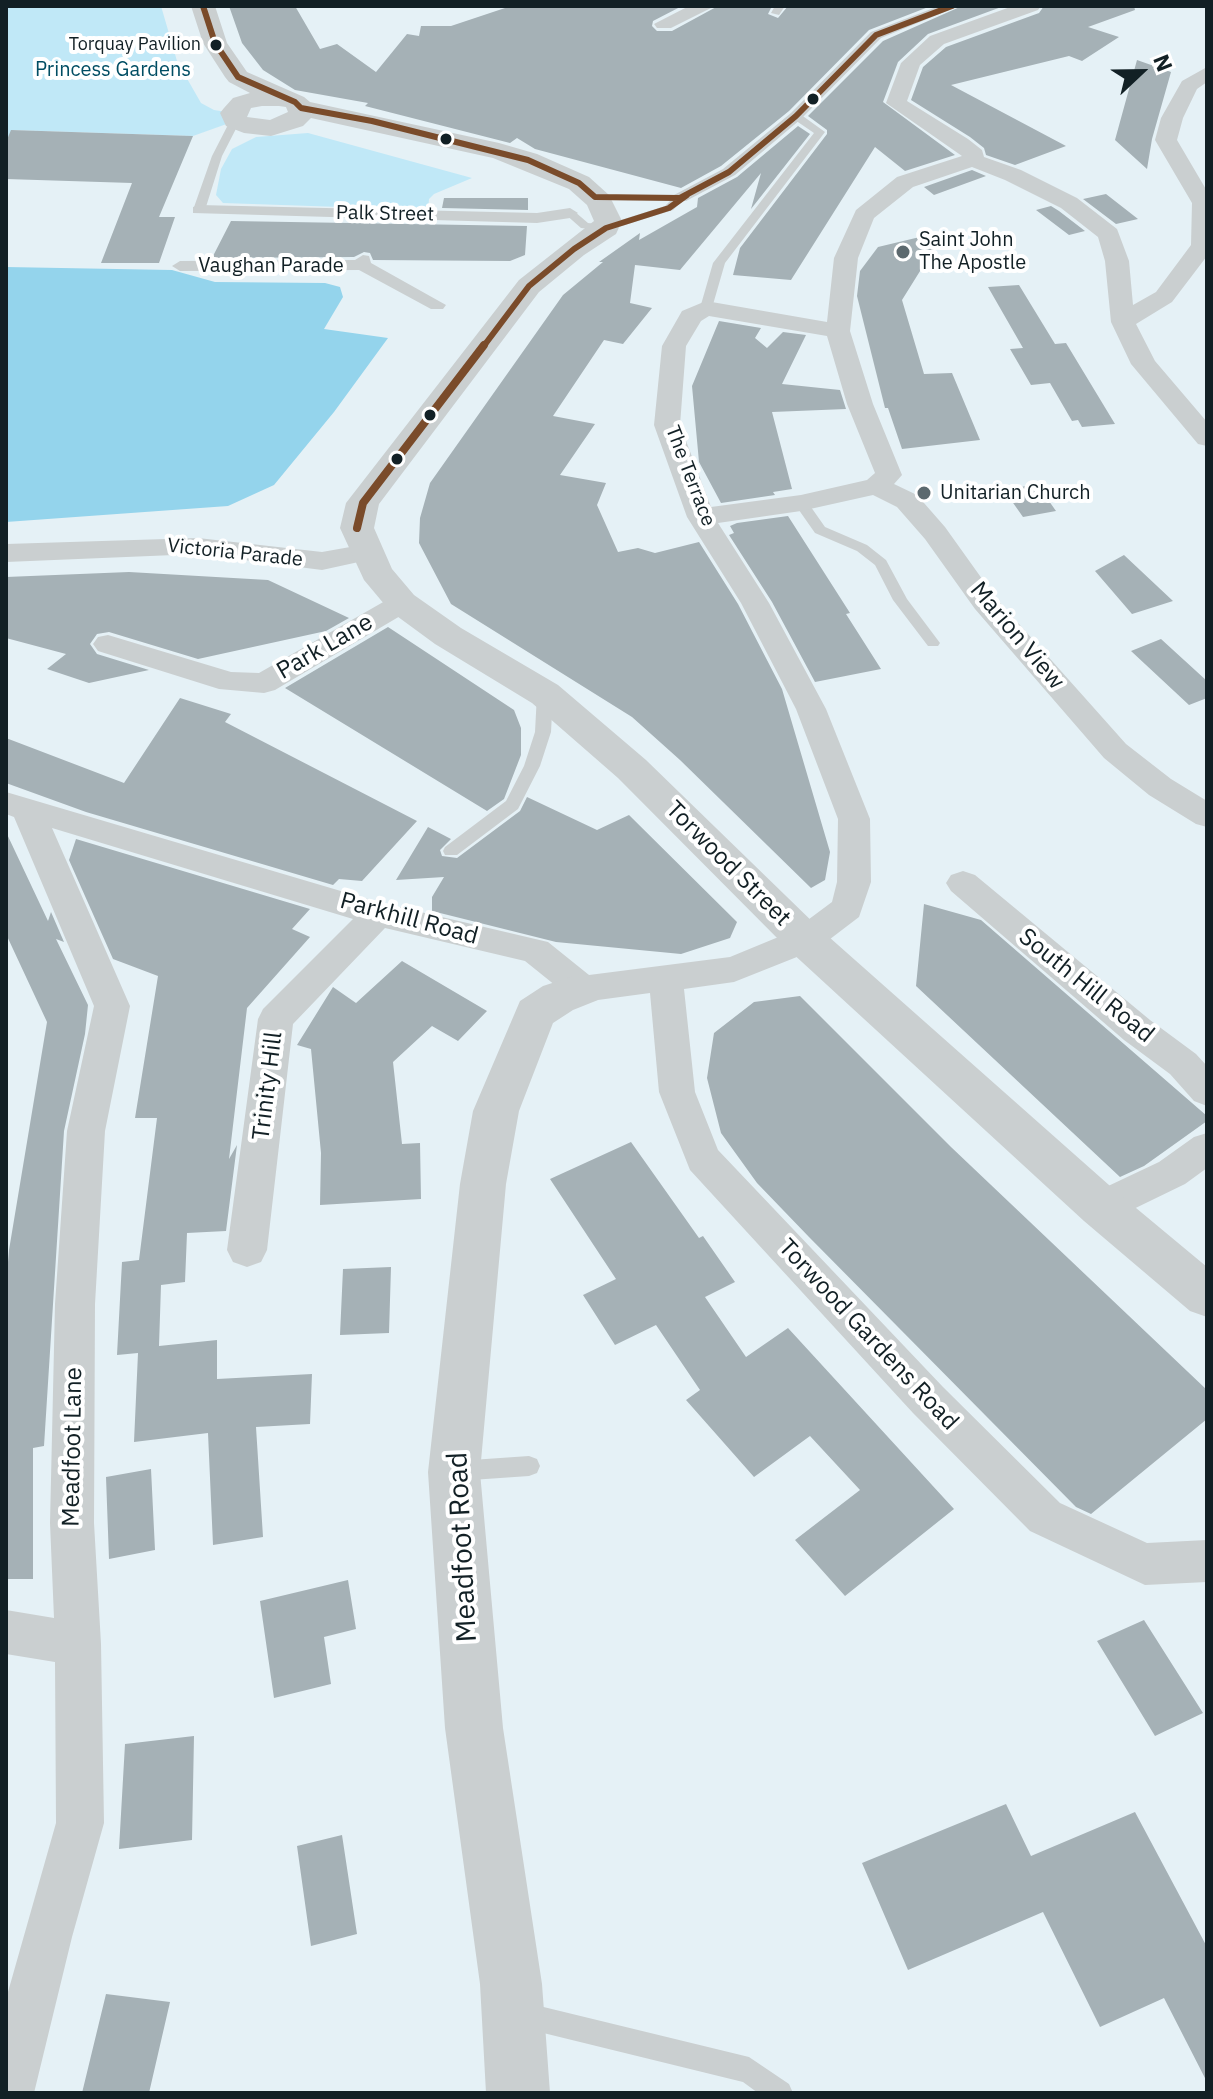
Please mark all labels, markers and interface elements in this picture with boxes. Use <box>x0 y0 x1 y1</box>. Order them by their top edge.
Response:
north arrow <box>1101 32 1181 112</box>
place label: Torquay Pavilion <box>69 34 201 56</box>
marker: Torquay Pavilion <box>208 37 224 53</box>
text: N <box>1147 50 1180 76</box>
park label: Princess Gardens <box>35 58 191 82</box>
unlabelled marker <box>805 91 821 107</box>
unlabelled marker <box>438 131 454 147</box>
street label: Palk Street <box>336 201 434 227</box>
place label: Saint John The Apostle <box>919 228 1026 275</box>
marker: Saint John The Apostle <box>894 243 912 261</box>
street label: Vaughan Parade <box>198 254 344 278</box>
unlabelled marker <box>422 407 438 423</box>
street label: The Terrace <box>660 422 720 530</box>
unlabelled marker <box>389 451 405 467</box>
place label: Unitarian Church <box>940 481 1091 505</box>
marker: Unitarian Church <box>915 484 933 502</box>
street label: Victoria Parade <box>166 534 304 572</box>
street label: Marion View <box>964 576 1070 696</box>
street label: Park Lane <box>272 608 378 686</box>
street label: Torwood Street <box>659 795 797 933</box>
street label: Parkhill Road <box>337 887 481 951</box>
street label: South Hill Road <box>1013 923 1159 1049</box>
street label: Trinity Hill <box>247 1030 289 1142</box>
street label: Torwood Gardens Road <box>772 1233 964 1437</box>
street label: Meadfoot Lane <box>57 1367 89 1527</box>
street label: Meadfoot Road <box>441 1451 485 1643</box>

